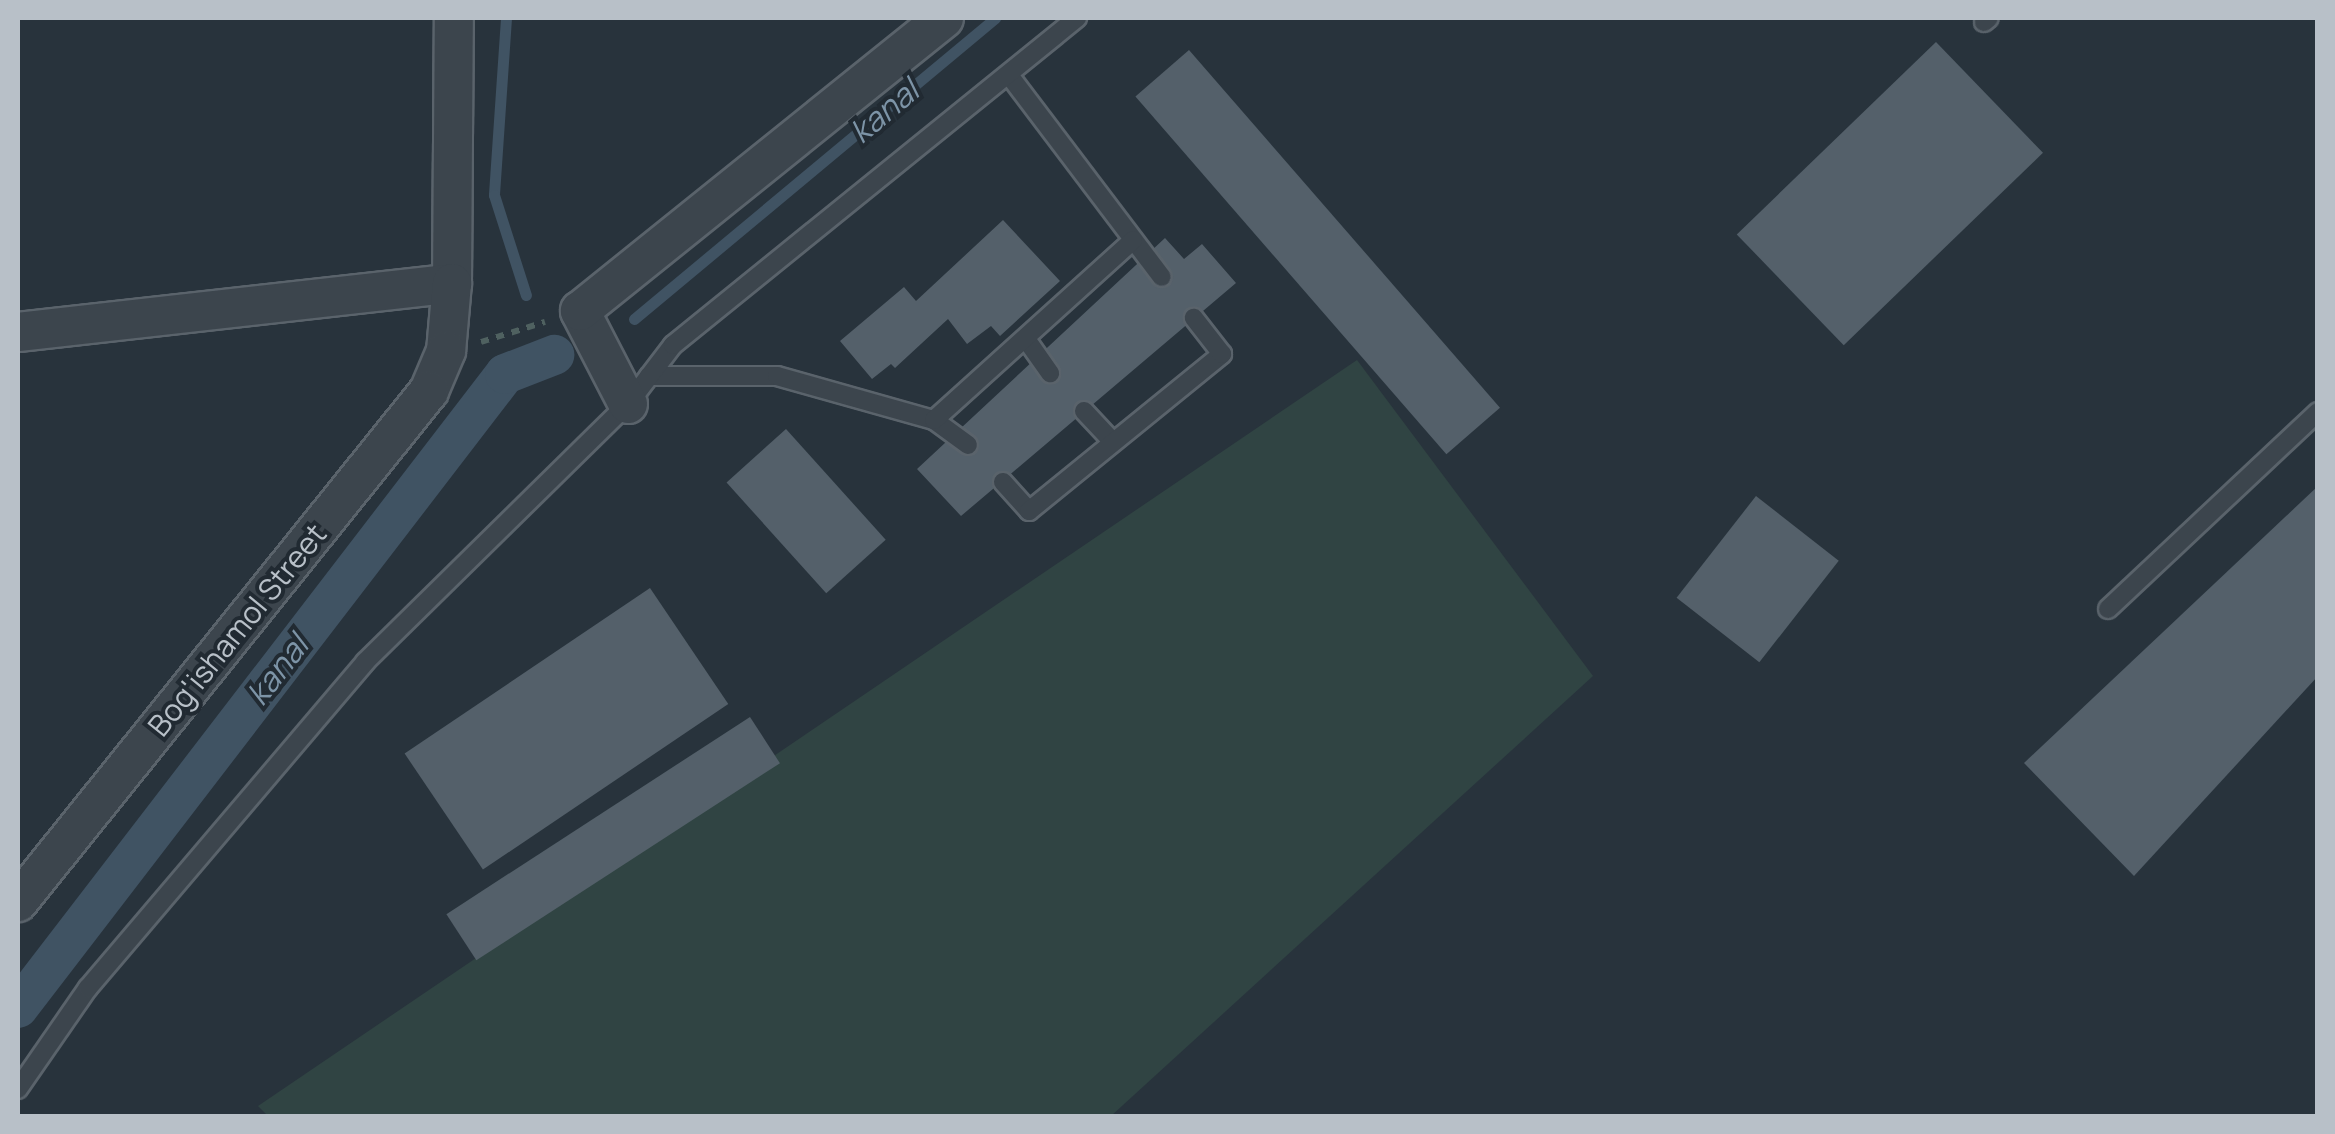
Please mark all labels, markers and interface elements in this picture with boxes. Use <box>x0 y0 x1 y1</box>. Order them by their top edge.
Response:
water label: kanal <box>842 71 926 151</box>
street label: Bog'ishamol Street <box>140 517 334 743</box>
water label: kanal <box>238 627 316 713</box>

